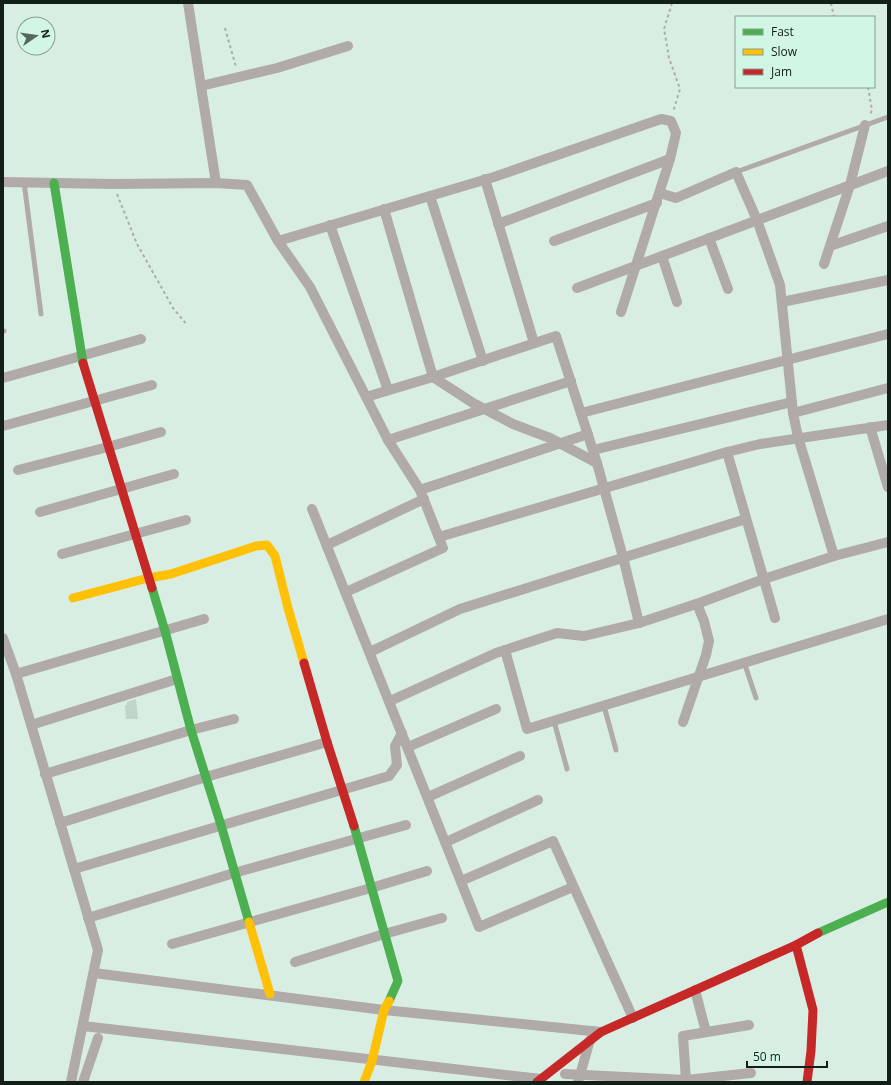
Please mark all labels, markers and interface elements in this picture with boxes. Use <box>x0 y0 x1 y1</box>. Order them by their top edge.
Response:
north arrow <box>16 16 56 56</box>
legend <box>735 16 875 88</box>
text: Fast <box>771 23 794 40</box>
text: N <box>38 28 55 40</box>
text: Slow <box>771 43 798 60</box>
text: Jam <box>770 63 792 80</box>
scale bar <box>747 1043 827 1069</box>
text: 50 m <box>753 1048 781 1065</box>

